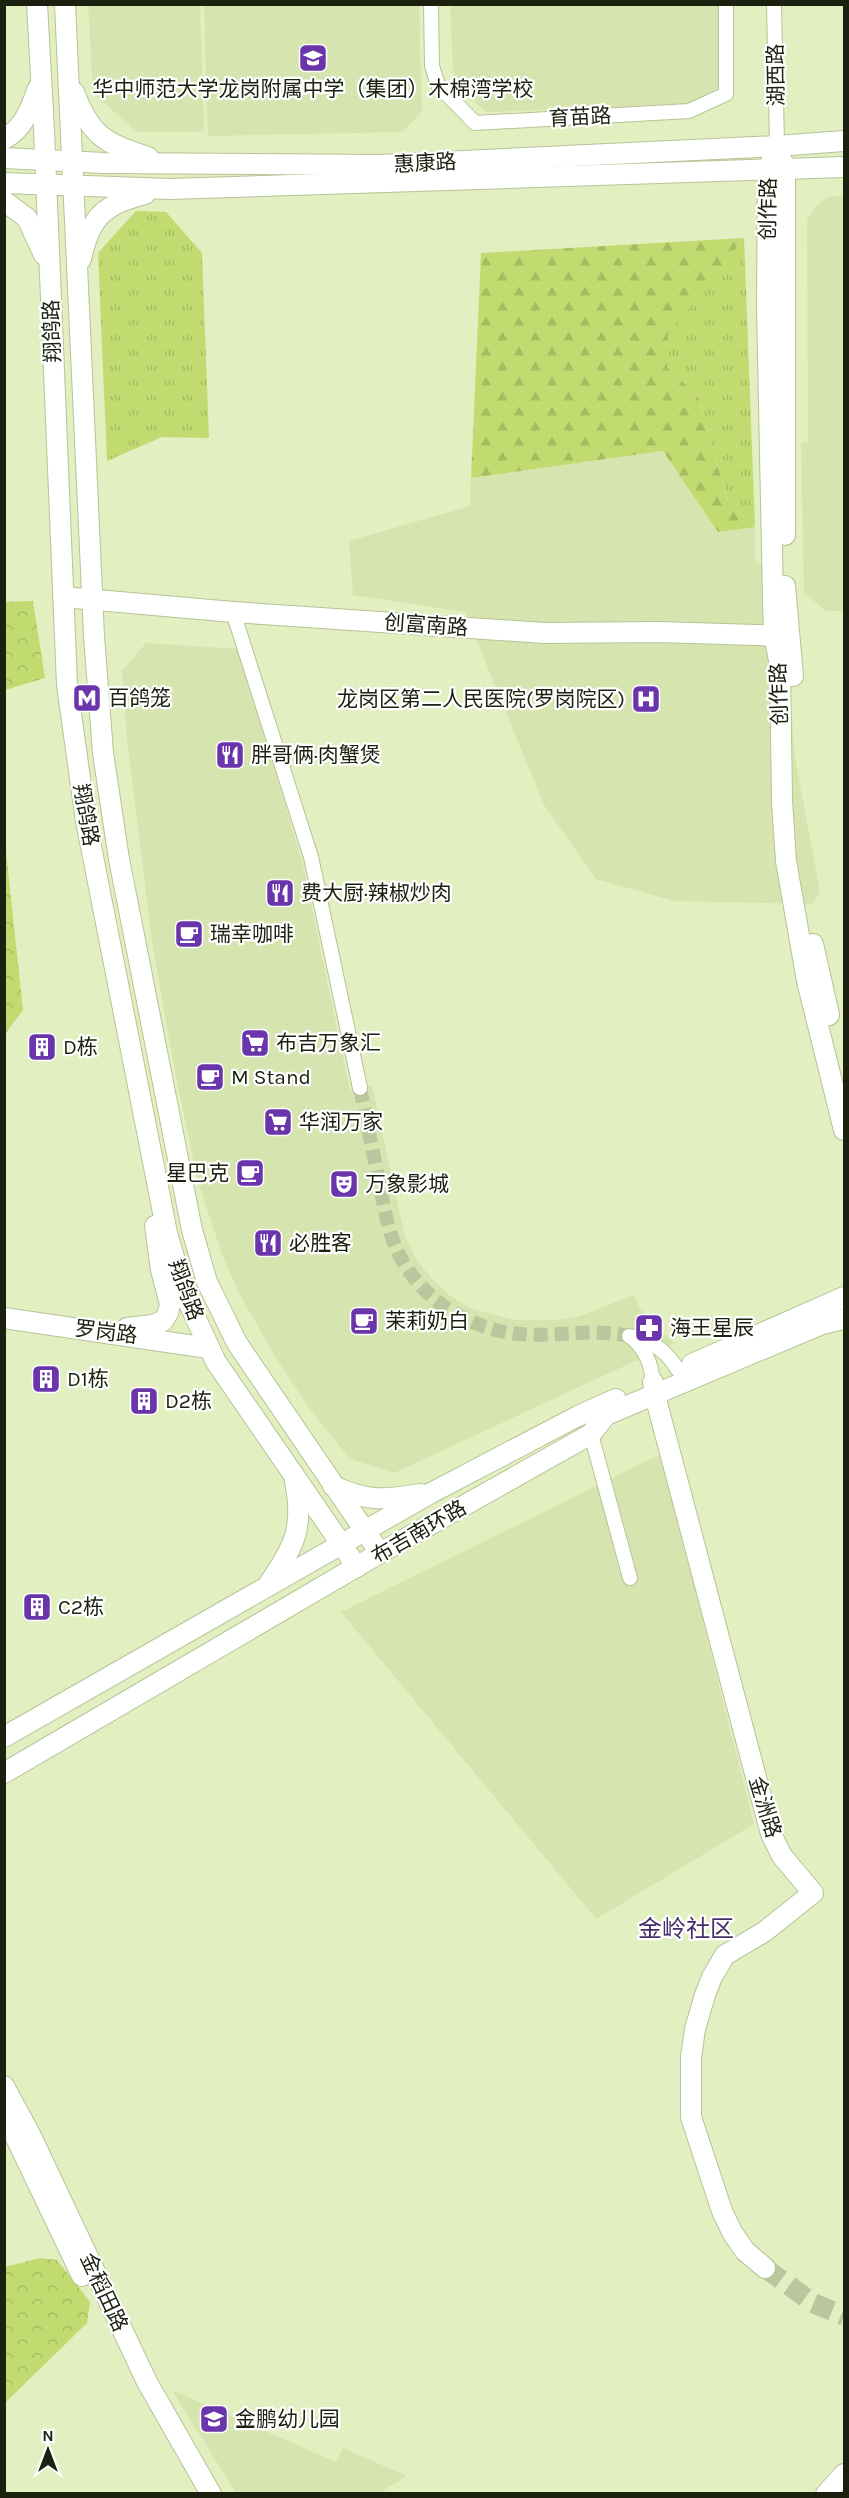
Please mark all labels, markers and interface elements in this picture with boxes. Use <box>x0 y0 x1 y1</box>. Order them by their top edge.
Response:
school or university icon: 华中师范大学龙岗附属中学（集团）木棉湾学校 <box>297 42 329 74</box>
street label: 湖西路 <box>763 43 789 107</box>
place label: 华中师范大学龙岗附属中学（集团）木棉湾学校 <box>93 77 534 101</box>
street label: 育苗路 <box>548 103 612 131</box>
street label: 惠康路 <box>393 149 457 177</box>
street label: 创作路 <box>755 177 781 241</box>
street label: 翔鸽路 <box>39 299 65 363</box>
street label: 创富南路 <box>383 610 469 640</box>
street label: 创作路 <box>766 662 792 726</box>
metro station icon: 百鸽笼 <box>71 682 103 714</box>
hospital icon: 龙岗区第二人民医院(罗岗院区) <box>630 683 662 715</box>
place label: 百鸽笼 <box>108 686 171 710</box>
place label: 龙岗区第二人民医院(罗岗院区) <box>337 687 625 711</box>
restaurant icon: 胖哥俩·肉蟹煲 <box>214 739 246 771</box>
place label: 胖哥俩·肉蟹煲 <box>251 743 381 767</box>
street label: 翔鸽路 <box>69 782 103 848</box>
restaurant icon: 费大厨·辣椒炒肉 <box>264 877 296 909</box>
place label: 费大厨·辣椒炒肉 <box>301 881 452 905</box>
cafe icon: 瑞幸咖啡 <box>173 918 205 950</box>
place label: 瑞幸咖啡 <box>210 922 294 946</box>
supermarket icon: 布吉万象汇 <box>239 1027 271 1059</box>
building icon: D栋 <box>26 1031 58 1063</box>
place label: 布吉万象汇 <box>276 1031 381 1055</box>
place label: D栋 <box>63 1035 98 1059</box>
cafe icon: M Stand <box>194 1061 226 1093</box>
place label: M Stand <box>231 1065 311 1089</box>
supermarket icon: 华润万家 <box>262 1106 294 1138</box>
place label: 华润万家 <box>299 1110 383 1134</box>
cafe icon: 星巴克 <box>234 1157 266 1189</box>
place label: 星巴克 <box>166 1161 229 1185</box>
theatre icon: 万象影城 <box>328 1168 360 1200</box>
place label: 万象影城 <box>365 1172 449 1196</box>
restaurant icon: 必胜客 <box>252 1227 284 1259</box>
place label: 必胜客 <box>289 1231 352 1255</box>
street label: 翔鸽路 <box>164 1256 208 1324</box>
cafe icon: 茉莉奶白 <box>348 1305 380 1337</box>
place label: 茉莉奶白 <box>385 1309 469 1333</box>
pharmacy icon: 海王星辰 <box>633 1312 665 1344</box>
street label: 罗岗路 <box>73 1316 139 1348</box>
place label: 海王星辰 <box>670 1316 754 1340</box>
building icon: D1栋 <box>30 1363 62 1395</box>
place label: D1栋 <box>67 1367 109 1391</box>
building icon: D2栋 <box>128 1385 160 1417</box>
place label: D2栋 <box>165 1389 212 1413</box>
street label: 布吉南环路 <box>368 1495 470 1569</box>
building icon: C2栋 <box>21 1591 53 1623</box>
place label: C2栋 <box>58 1595 104 1619</box>
street label: 金洲路 <box>744 1773 786 1841</box>
district label: 金岭社区 <box>638 1915 734 1943</box>
street label: 金稻田路 <box>75 2249 133 2335</box>
school or university icon: 金鹏幼儿园 <box>198 2403 230 2435</box>
place label: 金鹏幼儿园 <box>235 2407 340 2431</box>
north arrow <box>18 2420 78 2480</box>
text: N <box>42 2426 54 2445</box>

